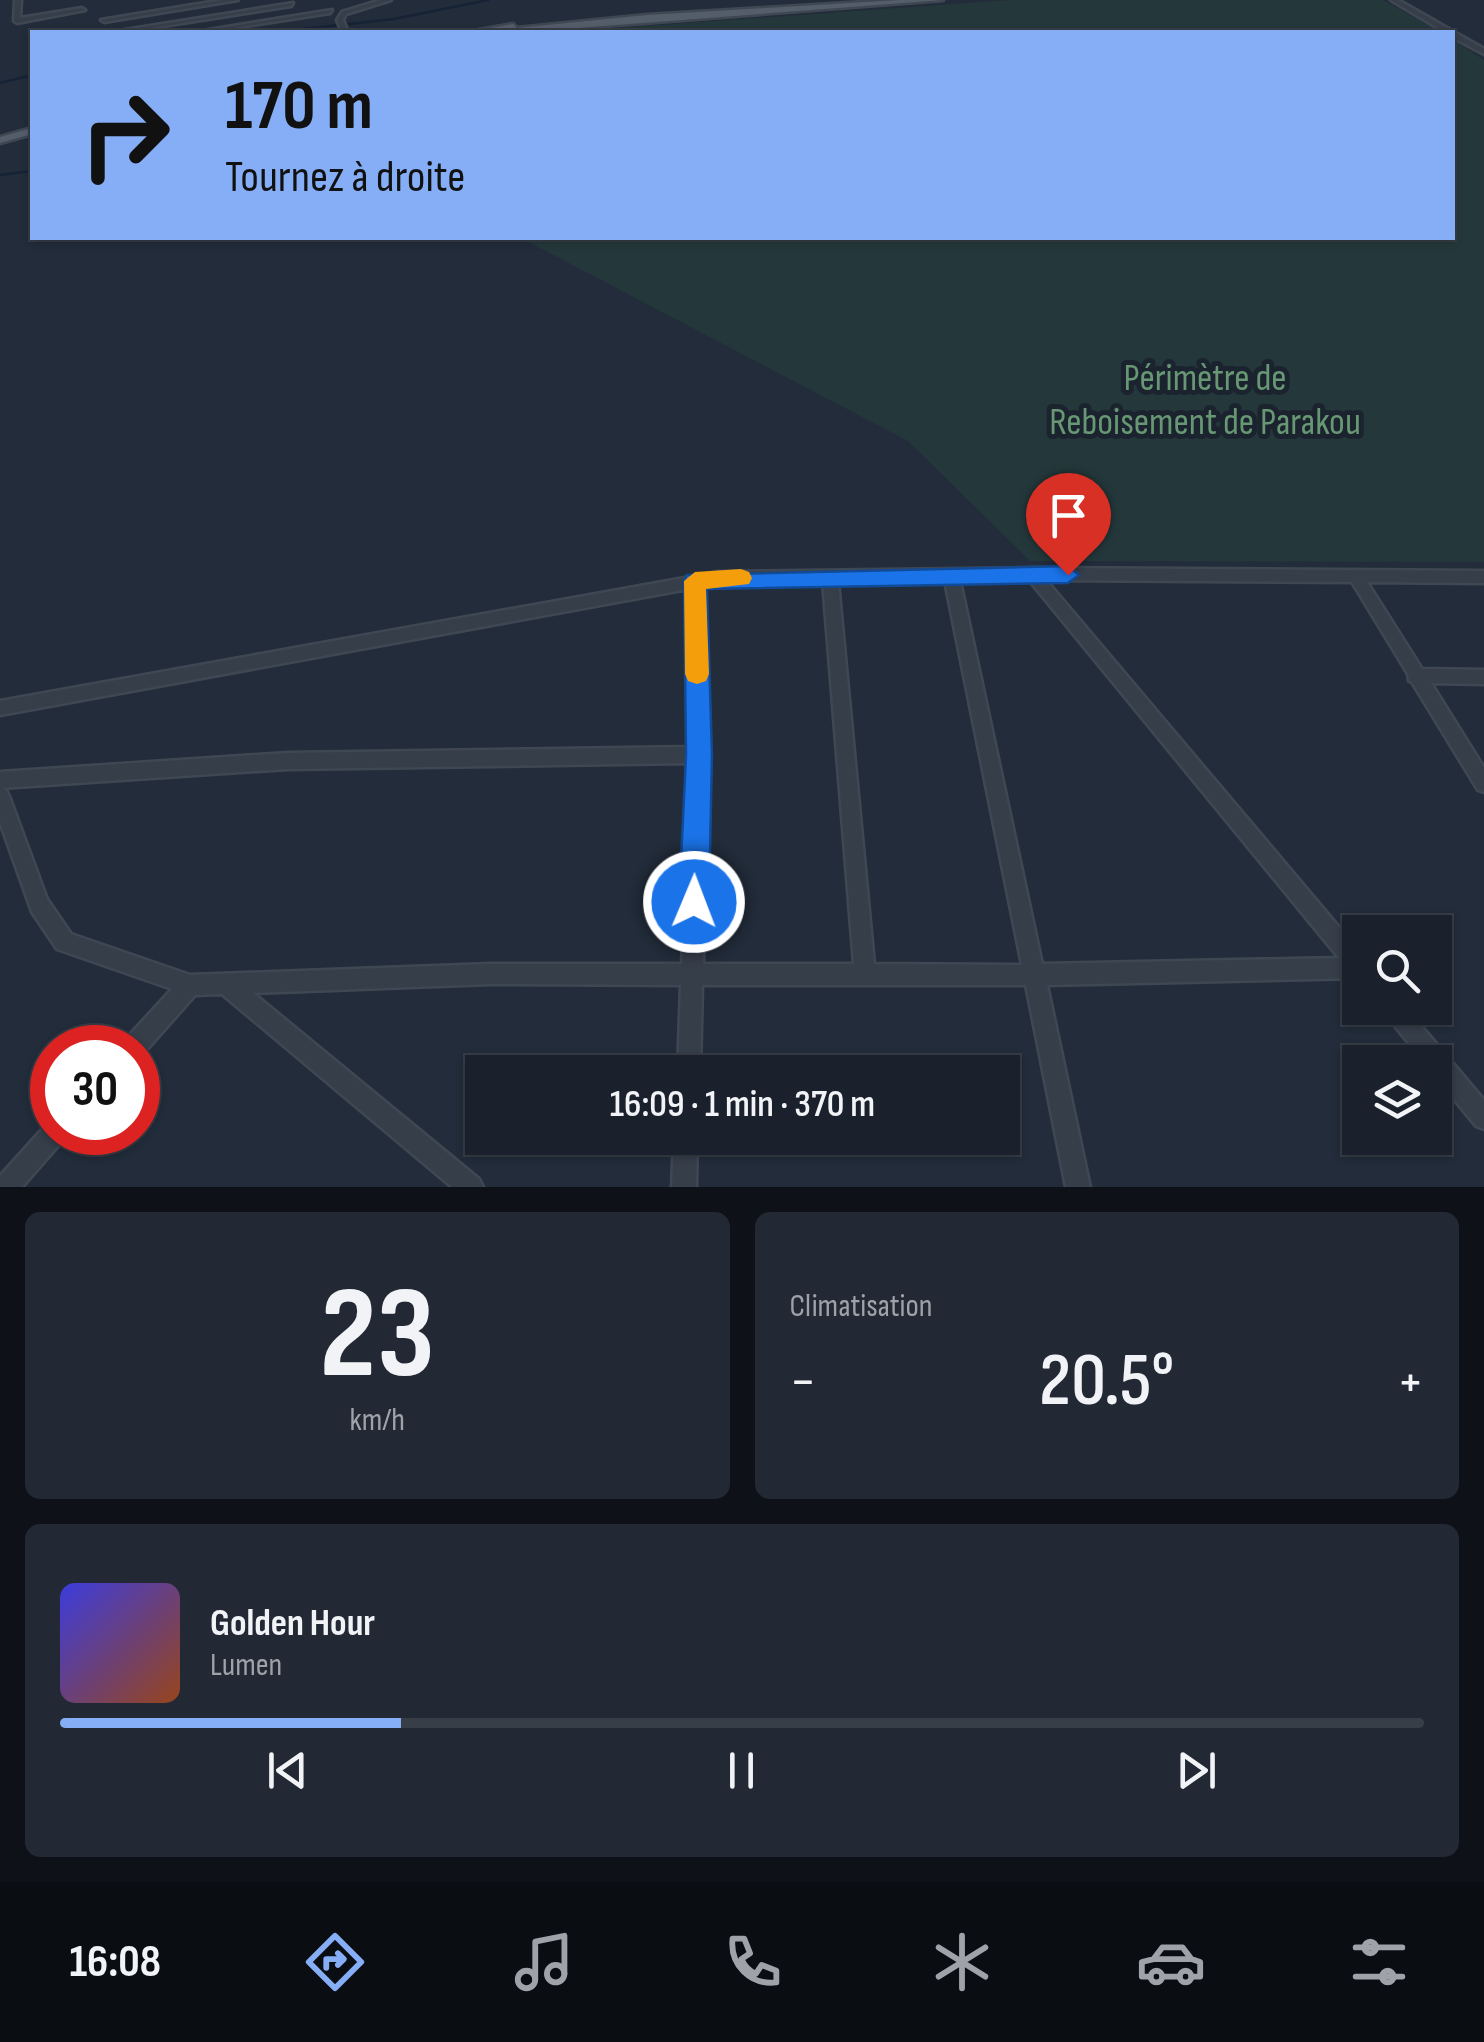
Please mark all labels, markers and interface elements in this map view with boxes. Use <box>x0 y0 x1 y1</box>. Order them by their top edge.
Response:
text: 170 m <box>225 65 373 149</box>
icon: right <box>60 70 190 200</box>
text: Tournez à droite <box>225 150 465 205</box>
park label: Périmètre de Reboisement de Parakou <box>1049 356 1361 445</box>
pin <box>1026 473 1111 576</box>
icon: arrive <box>1041 488 1096 543</box>
position arrow <box>642 850 746 954</box>
map controls <box>1342 915 1452 1155</box>
button: search <box>1342 915 1452 1025</box>
speed limit sign: 30 <box>30 1025 160 1155</box>
button: layers <box>1342 1045 1452 1155</box>
text: 16:09 · 1 min · 370 m <box>610 1082 875 1127</box>
text: 23 <box>320 1258 435 1414</box>
text: Climatisation <box>790 1287 933 1326</box>
text: 20.5° <box>1039 1336 1174 1427</box>
text: − <box>790 1349 816 1416</box>
text: + <box>1397 1349 1424 1416</box>
text: km/h <box>350 1401 405 1440</box>
text: Golden Hour <box>210 1601 375 1646</box>
text: Lumen <box>210 1646 282 1685</box>
icon: previous <box>260 1743 315 1798</box>
icon: pause <box>714 1743 769 1798</box>
icon: next <box>1169 1743 1224 1798</box>
icon: directions <box>300 1927 370 1997</box>
icon: music <box>509 1927 579 1997</box>
icon: phone <box>718 1927 788 1997</box>
icon: climate <box>927 1927 997 1997</box>
icon: car <box>1136 1927 1206 1997</box>
icon: filters <box>1344 1927 1414 1997</box>
text: 16:08 <box>69 1935 161 1990</box>

